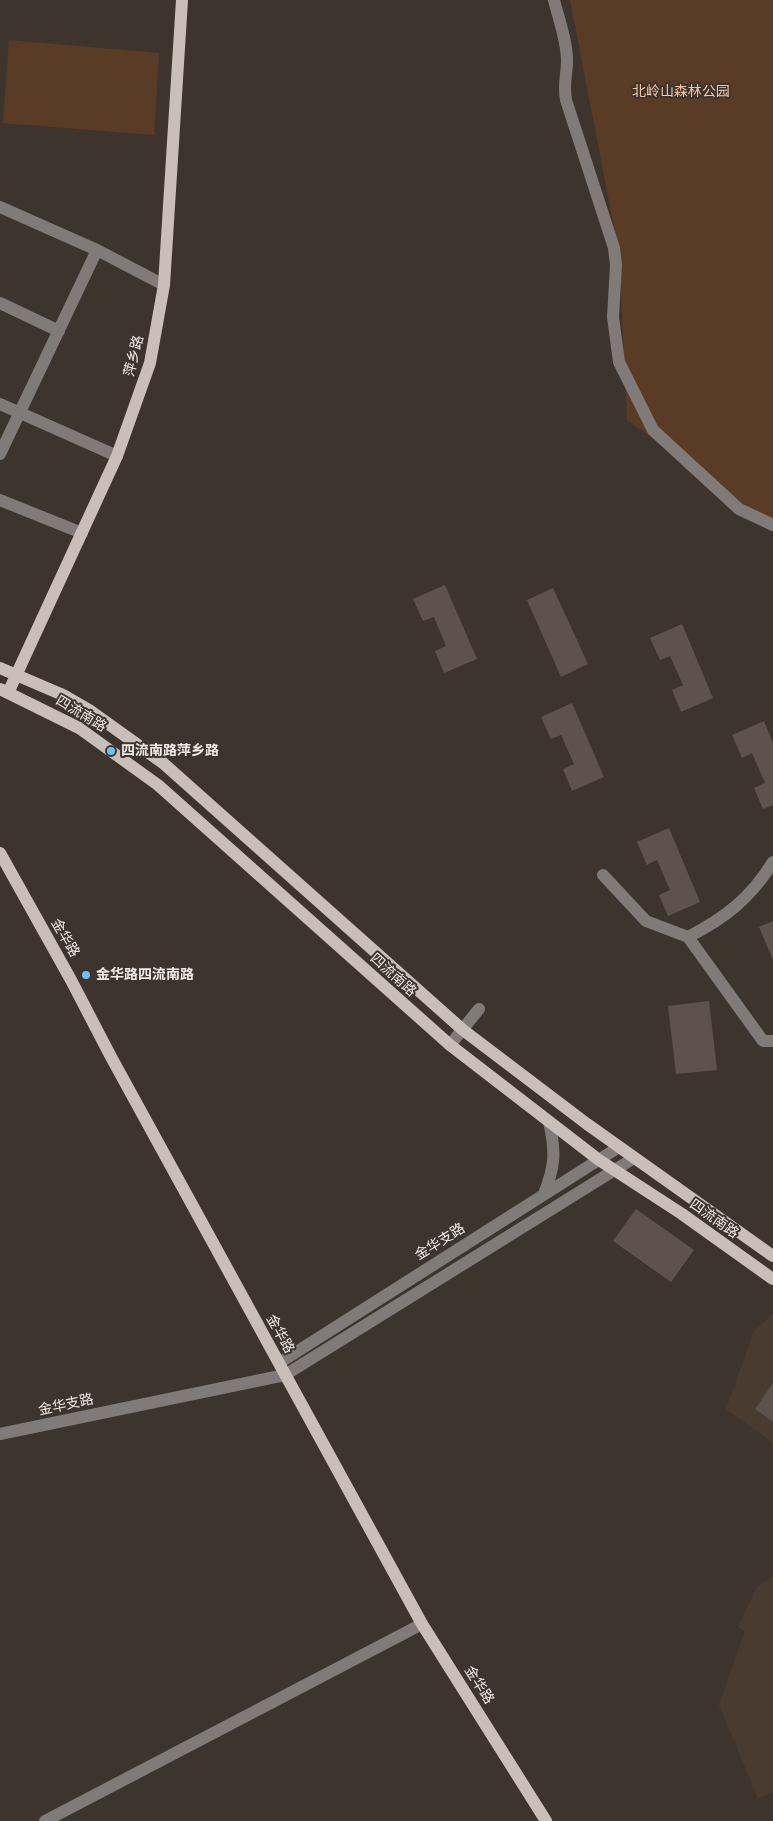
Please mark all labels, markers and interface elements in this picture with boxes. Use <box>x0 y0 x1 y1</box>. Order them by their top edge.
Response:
park label: 北岭山森林公园 <box>632 84 730 100</box>
street label: 萍乡路 <box>121 334 147 378</box>
street label: 四流南路 <box>53 692 109 736</box>
place label: 四流南路萍乡路 <box>121 743 219 759</box>
marker: 四流南路萍乡路 <box>105 745 117 757</box>
street label: 金华路 <box>47 916 83 960</box>
street label: 四流南路 <box>367 950 419 1000</box>
place label: 金华路四流南路 <box>96 967 194 983</box>
marker: 金华路四流南路 <box>80 969 92 981</box>
street label: 四流南路 <box>686 1196 742 1242</box>
street label: 金华支路 <box>412 1220 468 1264</box>
street label: 金华路 <box>262 1312 298 1356</box>
street label: 金华支路 <box>37 1391 95 1419</box>
street label: 金华路 <box>461 1663 497 1707</box>

